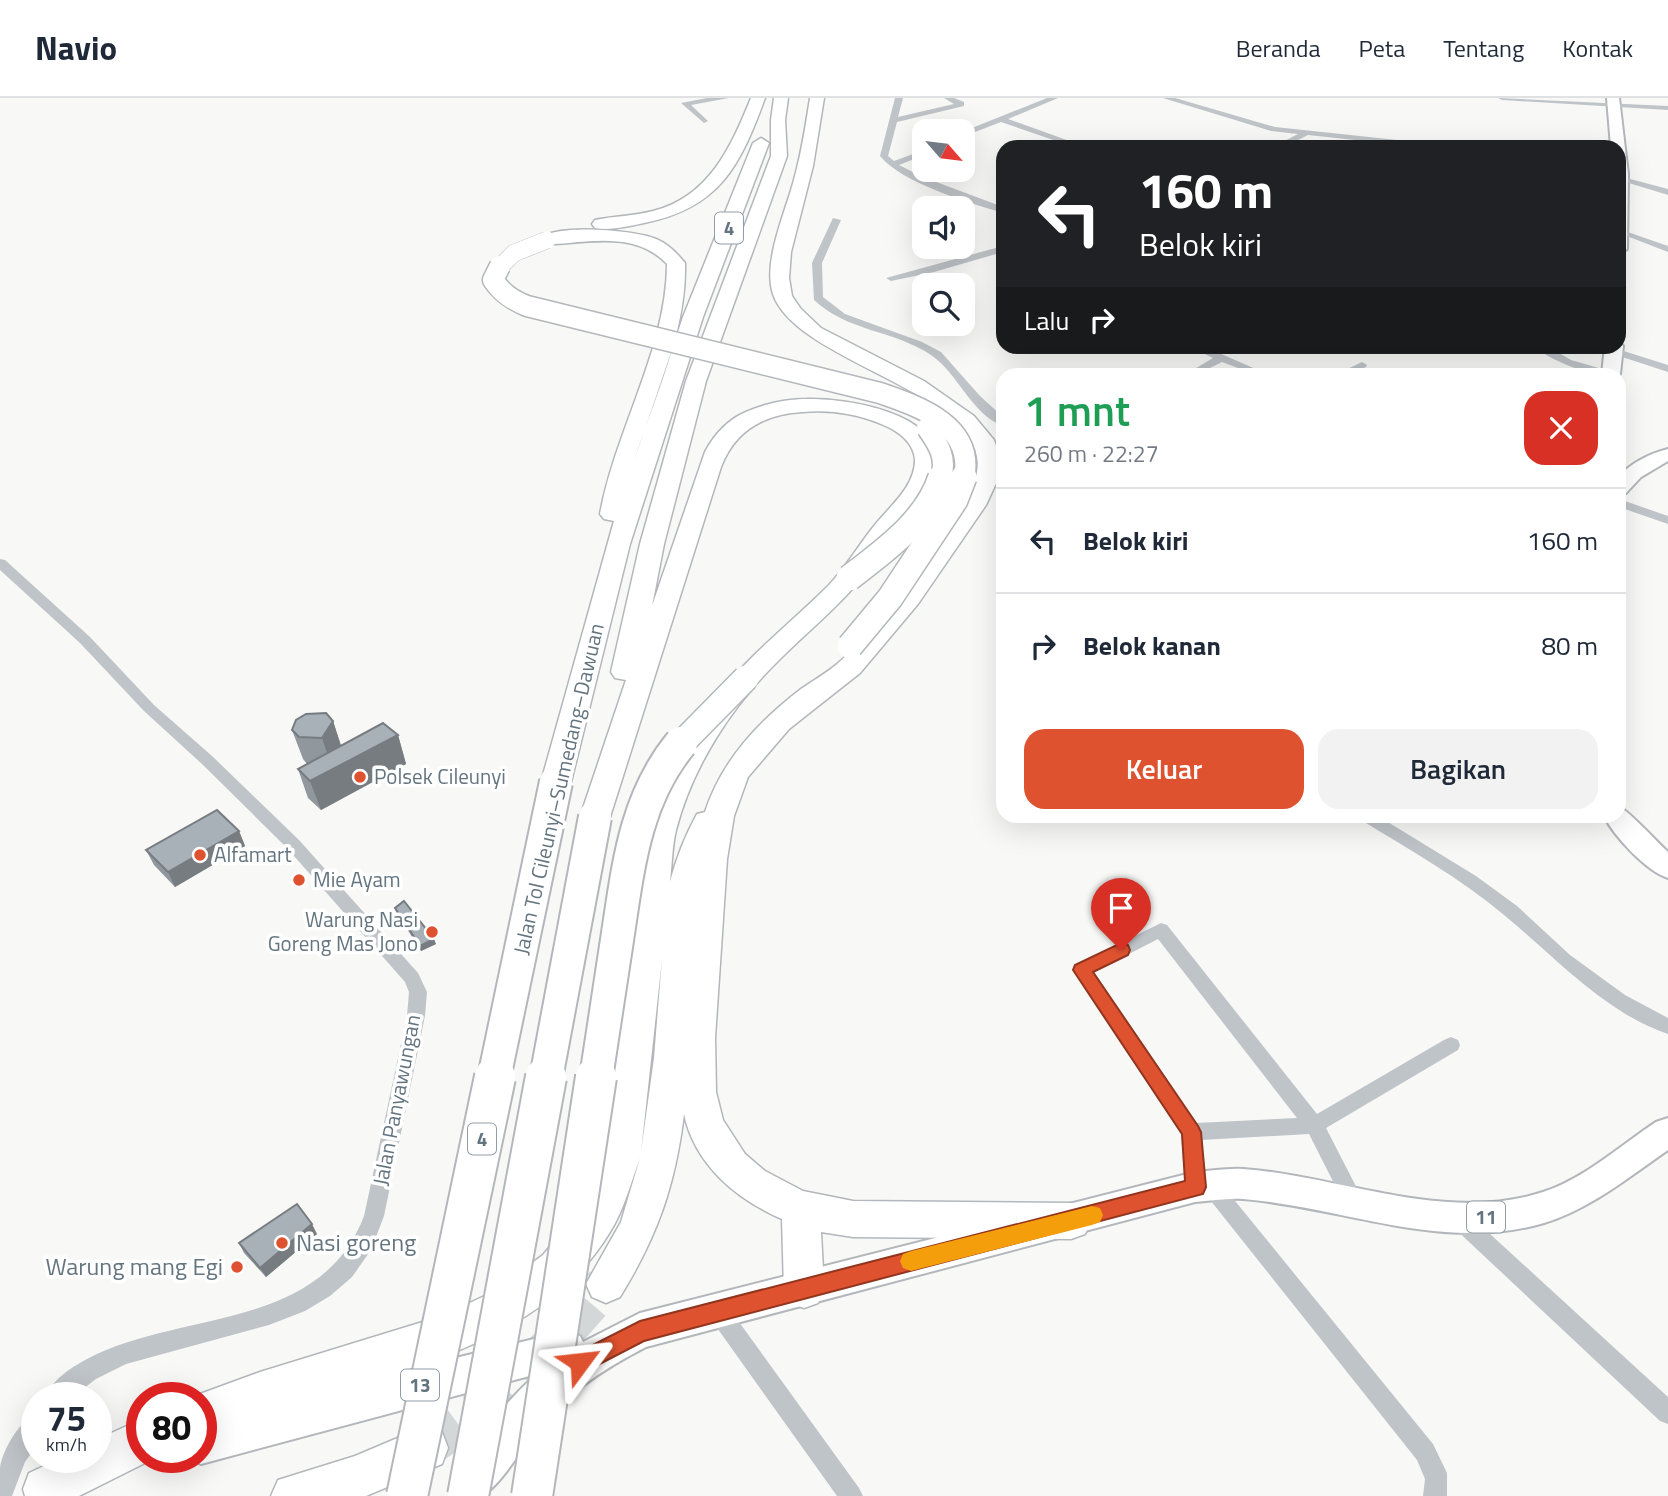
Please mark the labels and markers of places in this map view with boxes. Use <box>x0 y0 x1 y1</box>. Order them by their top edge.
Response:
place label: Polsek Cileunyi <box>374 760 506 792</box>
marker: Polsek Cileunyi <box>352 769 368 785</box>
place label: Alfamart <box>214 838 292 870</box>
marker: Alfamart <box>192 847 208 863</box>
place label: Mie Ayam <box>313 863 401 895</box>
marker: Mie Ayam <box>291 872 307 888</box>
pin <box>1091 878 1151 950</box>
place label: Warung Nasi Goreng Mas Jono <box>268 903 418 959</box>
marker: Warung Nasi Goreng Mas Jono <box>424 924 440 940</box>
place label: Nasi goreng <box>296 1224 416 1260</box>
marker: Nasi goreng <box>274 1235 290 1251</box>
place label: Warung mang Egi <box>45 1248 223 1284</box>
marker: Warung mang Egi <box>229 1259 245 1275</box>

